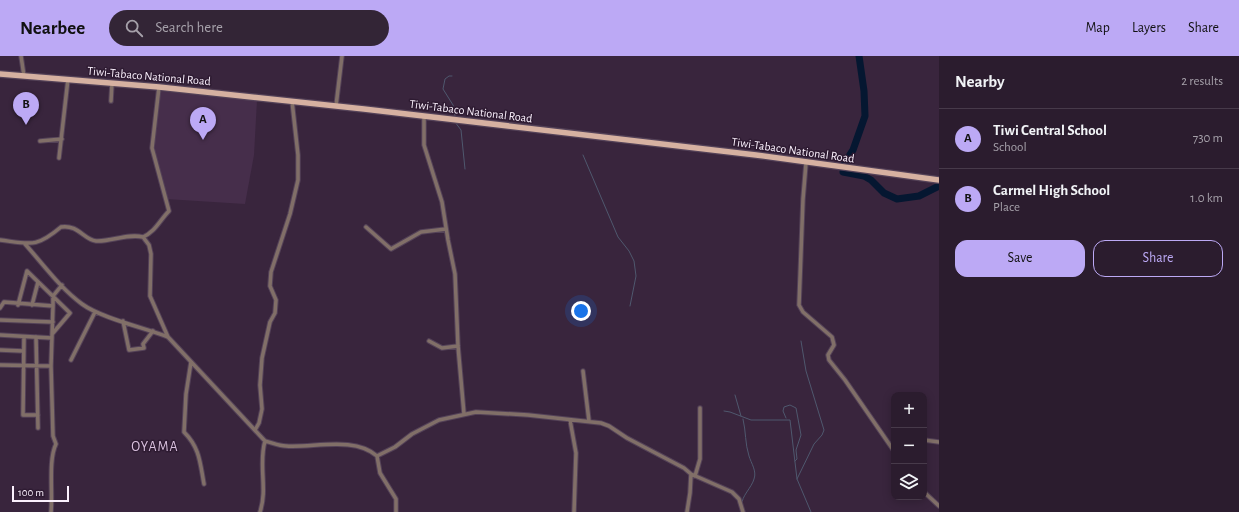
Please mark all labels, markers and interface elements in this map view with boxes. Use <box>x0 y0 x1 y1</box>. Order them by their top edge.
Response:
search box <box>109 10 389 46</box>
icon: search <box>123 17 145 39</box>
text: Nearbee <box>20 19 85 38</box>
text: Search here <box>155 20 223 35</box>
text: Map <box>1085 21 1110 35</box>
text: Layers <box>1132 21 1166 35</box>
text: Share <box>1188 21 1219 35</box>
street label: Tiwi-Tabaco National Road <box>87 65 211 87</box>
text: Nearby <box>955 73 1005 90</box>
text: 2 results <box>1181 75 1223 88</box>
pin: B <box>13 92 39 125</box>
street label: Tiwi-Tabaco National Road <box>409 97 533 125</box>
pin: A <box>190 107 216 140</box>
text: Tiwi Central School <box>993 123 1107 138</box>
text: A <box>964 132 972 145</box>
text: 730 m <box>1193 132 1223 145</box>
street label: Tiwi-Tabaco National Road <box>731 135 855 165</box>
text: School <box>993 141 1027 154</box>
text: Carmel High School <box>993 183 1110 198</box>
text: B <box>964 192 972 205</box>
text: 1.0 km <box>1190 192 1223 205</box>
text: Place <box>993 201 1020 214</box>
button: Save <box>955 240 1085 277</box>
button: Share <box>1093 240 1223 277</box>
your location <box>571 301 591 321</box>
map controls <box>891 392 927 500</box>
button: + <box>891 392 927 428</box>
button: − <box>891 428 927 464</box>
district label: OYAMA <box>131 440 179 454</box>
button: layers <box>891 464 927 500</box>
scale bar <box>12 484 69 503</box>
text: 100 m <box>18 487 44 498</box>

